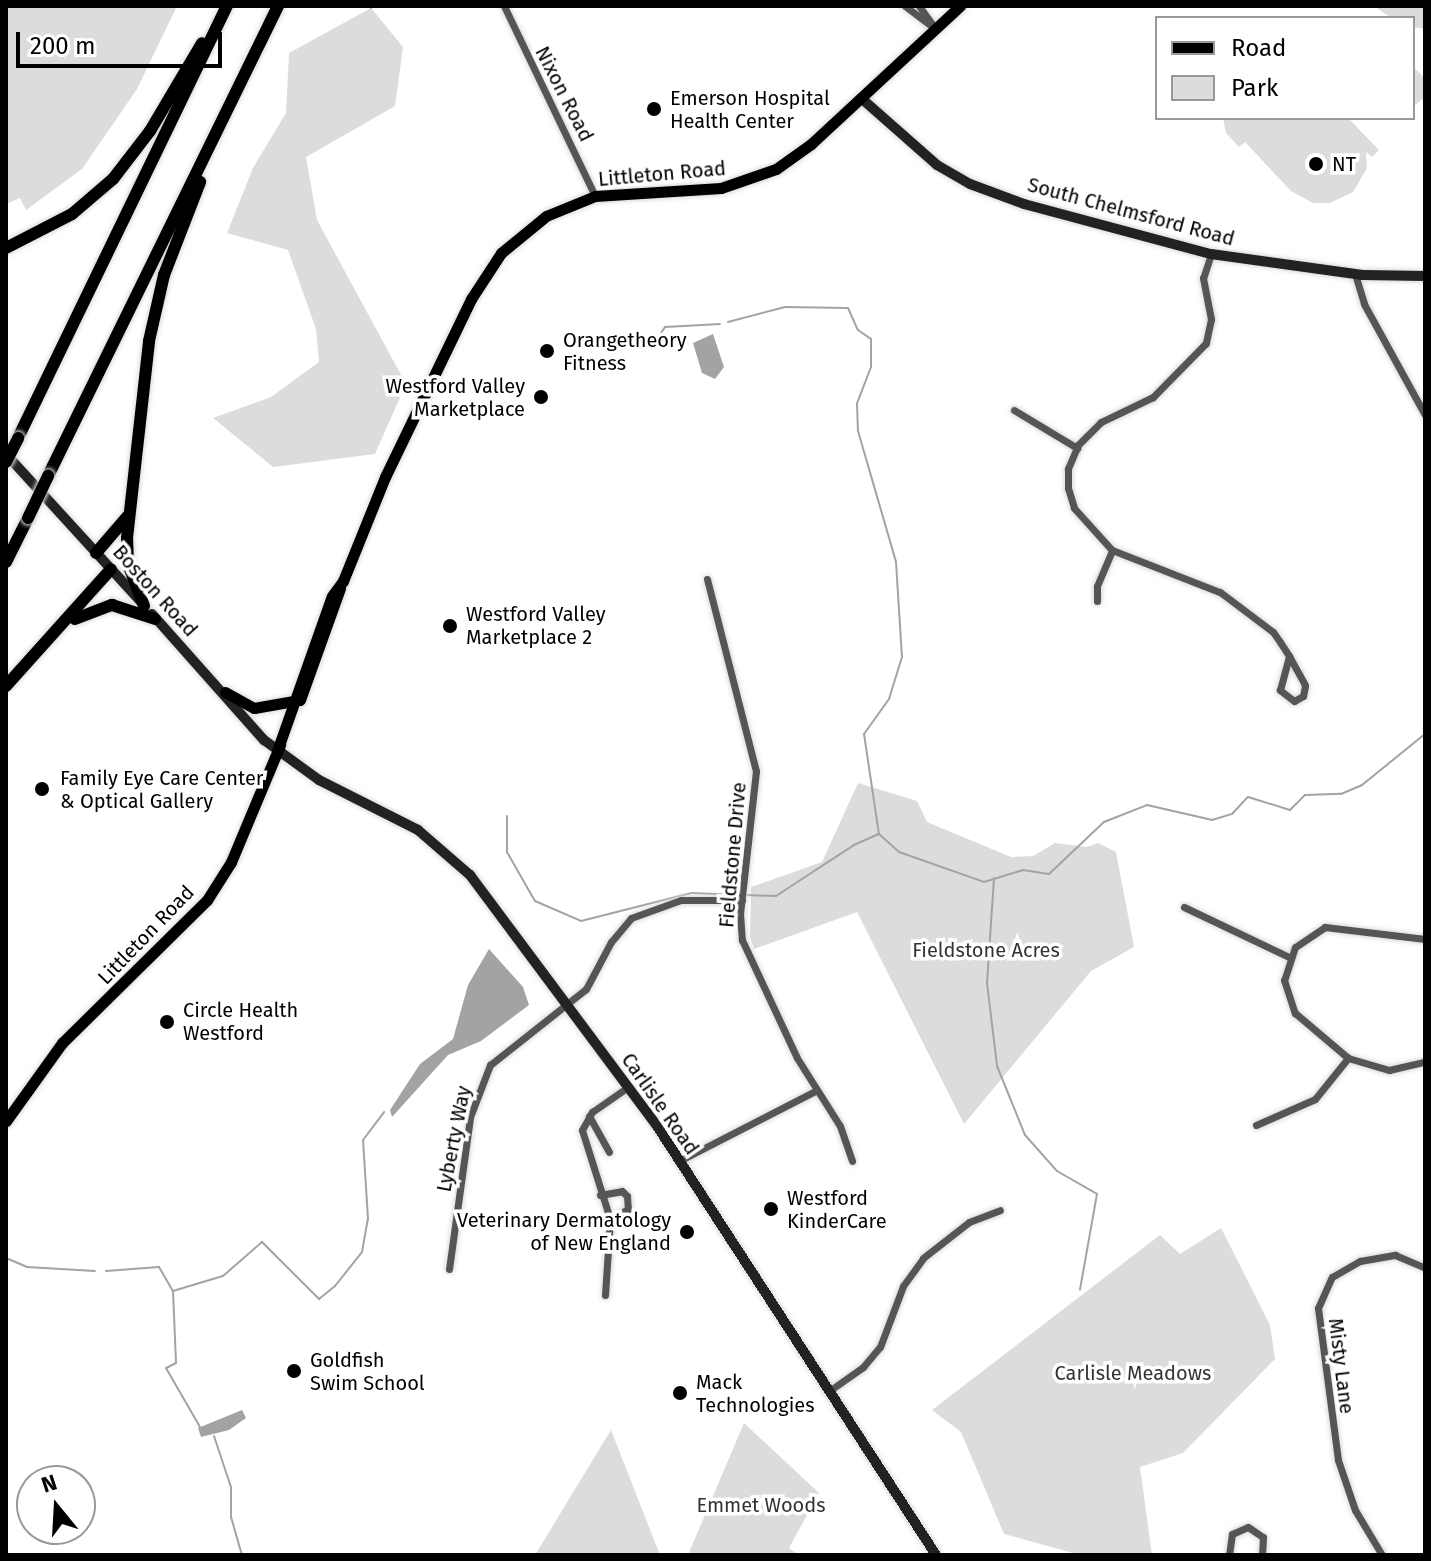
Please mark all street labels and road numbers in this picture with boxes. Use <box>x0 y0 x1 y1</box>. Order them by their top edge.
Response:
street label: Nixon Road <box>530 42 598 146</box>
street label: Littleton Road <box>597 156 727 192</box>
street label: South Chelmsford Road <box>1025 173 1237 251</box>
street label: Boston Road <box>108 540 202 642</box>
street label: Fieldstone Drive <box>715 781 751 929</box>
street label: Littleton Road <box>93 881 199 989</box>
street label: Carlisle Road <box>616 1049 704 1159</box>
street label: Lyberty Way <box>432 1084 476 1194</box>
street label: Misty Lane <box>1323 1317 1359 1415</box>

